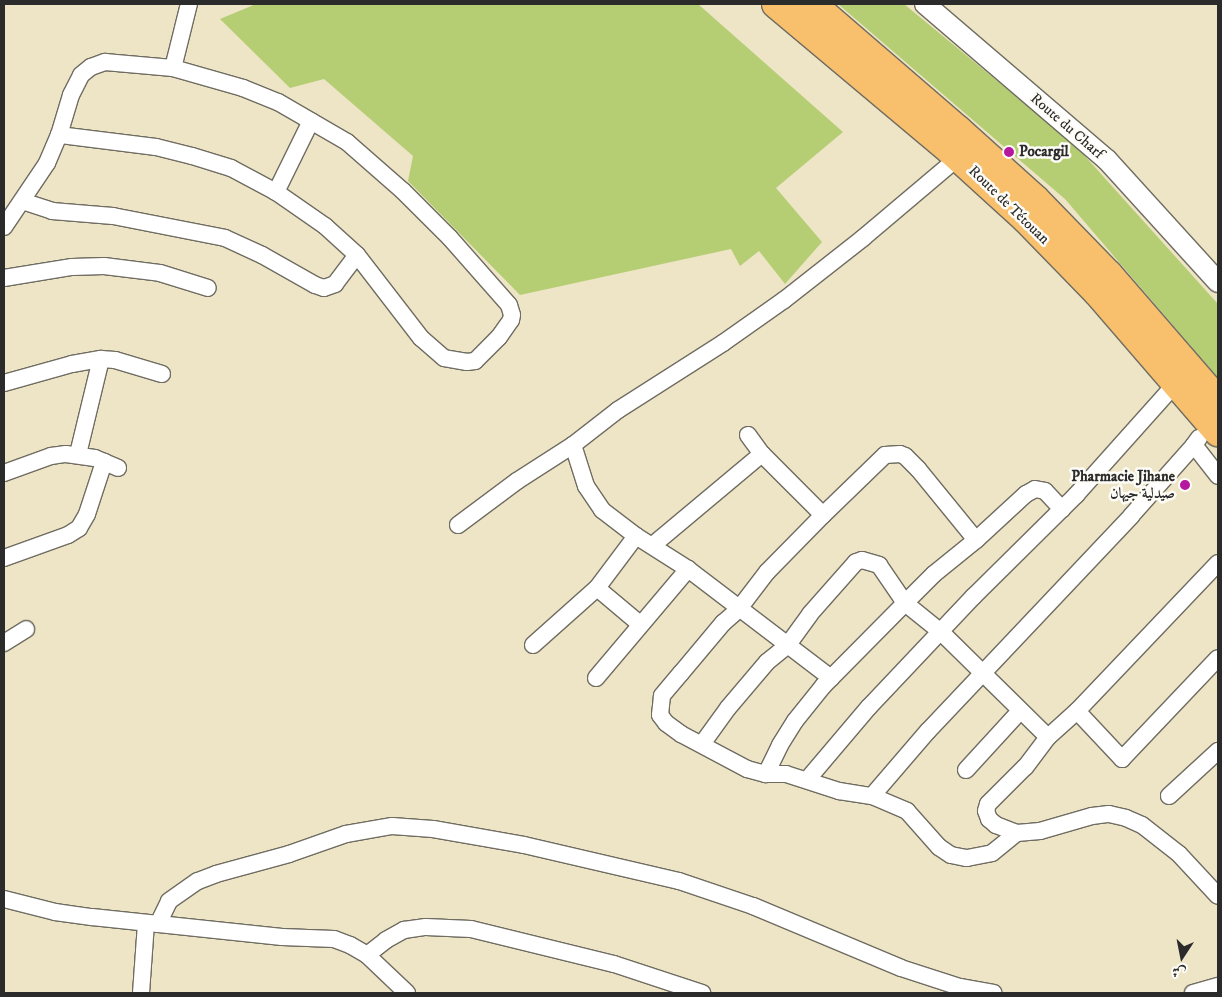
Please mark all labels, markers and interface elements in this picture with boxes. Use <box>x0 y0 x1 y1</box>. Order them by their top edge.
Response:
street label: Route du Charf <box>1027 89 1107 163</box>
place label: Pocargil <box>1019 143 1069 161</box>
marker: Pocargil <box>1003 146 1015 158</box>
street label: Route de Tétouan <box>965 162 1053 248</box>
place label: Pharmacie Jihane صيدلية جيهان <box>1071 467 1175 502</box>
marker: Pharmacie Jihane صيدلية جيهان <box>1179 479 1191 491</box>
north arrow <box>1157 932 1207 982</box>
text: ش <box>1171 962 1188 982</box>

